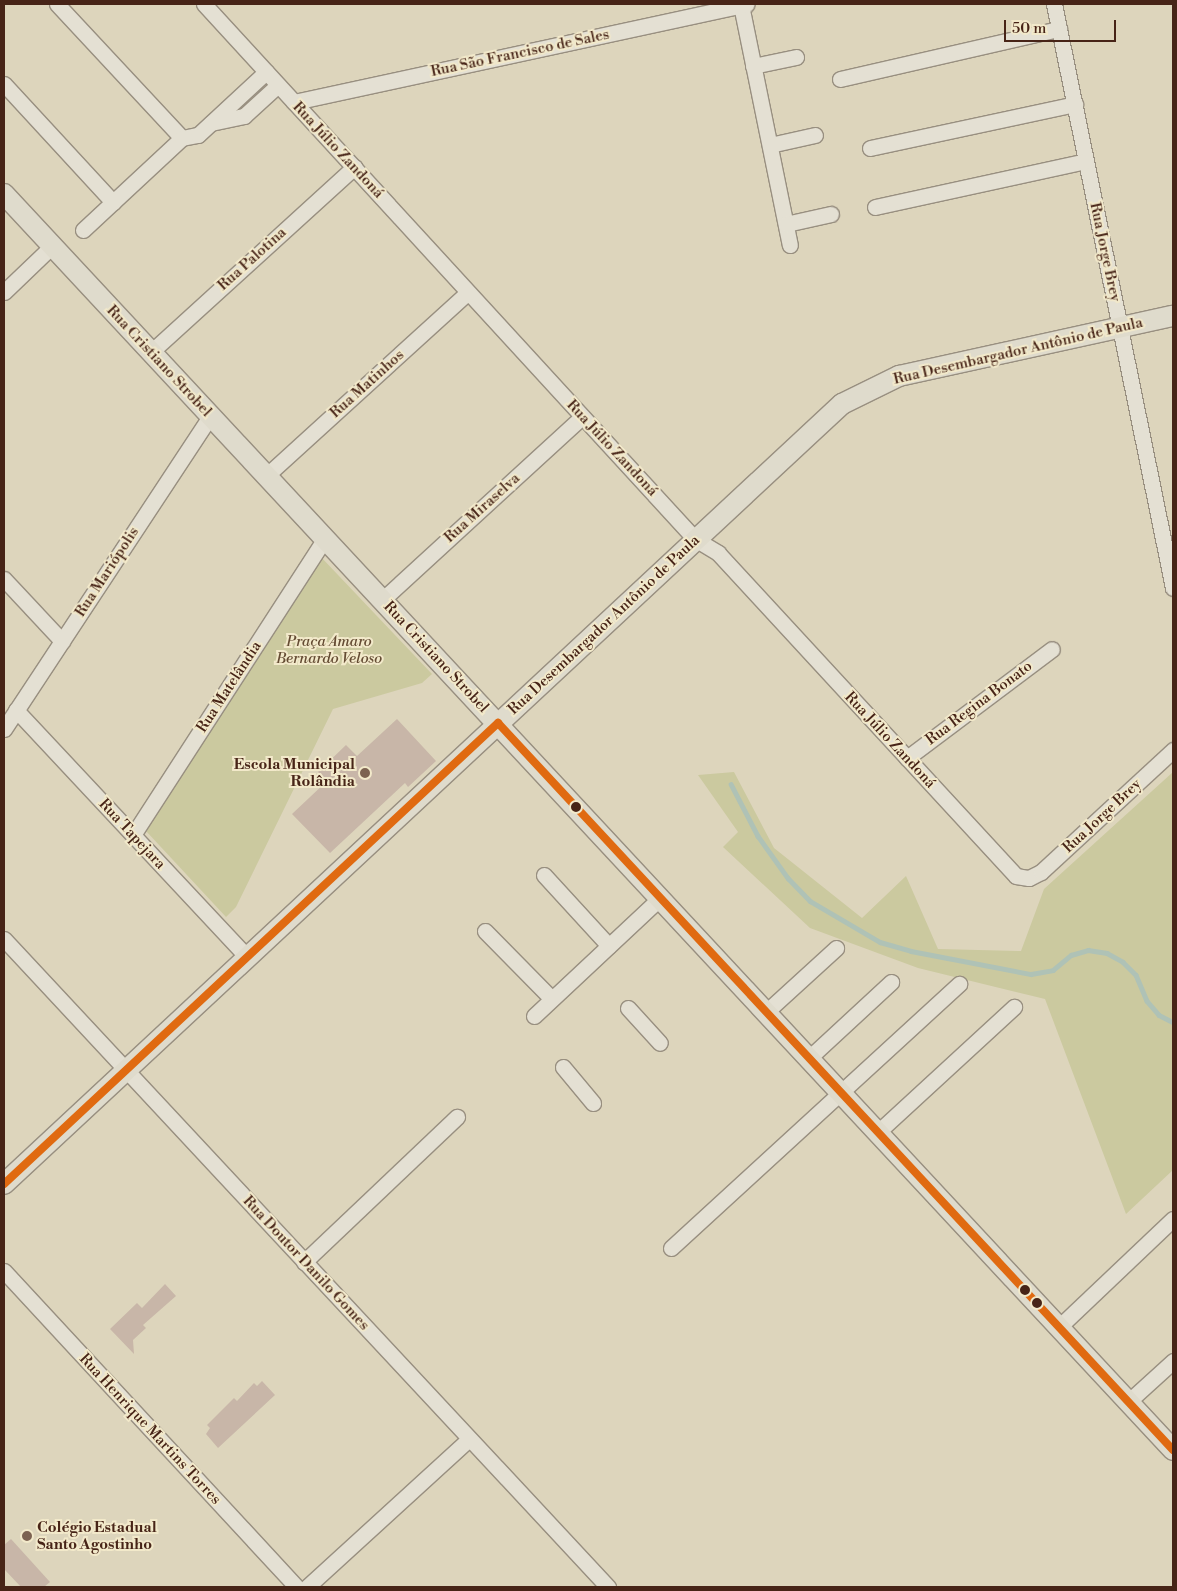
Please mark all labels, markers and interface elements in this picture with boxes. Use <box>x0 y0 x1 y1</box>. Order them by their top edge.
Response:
scale bar <box>1007 10 1120 42</box>
text: 50 m <box>1012 19 1046 38</box>
street label: Rua São Francisco de Sales <box>429 25 611 81</box>
street label: Rua Júlio Zandoná <box>289 98 387 202</box>
street label: Rua Jorge Brey <box>1086 201 1124 303</box>
street label: Rua Palotina <box>214 223 290 295</box>
street label: Rua Cristiano Strobel <box>103 302 215 420</box>
street label: Rua Desembargador Antônio de Paula <box>891 313 1145 389</box>
street label: Rua Matinhos <box>326 346 408 422</box>
street label: Rua Júlio Zandoná <box>563 396 661 500</box>
street label: Rua Miraselva <box>440 469 524 547</box>
street label: Rua Mariópolis <box>71 524 143 620</box>
street label: Rua Desembargador Antônio de Paula <box>504 531 704 719</box>
street label: Rua Cristiano Strobel <box>380 598 492 716</box>
park label: Praça Amaro Bernardo Veloso <box>276 632 382 667</box>
street label: Rua Matelândia <box>193 638 265 736</box>
street label: Rua Regina Bonato <box>922 657 1036 749</box>
street label: Rua Júlio Zandoná <box>841 688 939 792</box>
place label: Escola Municipal Rolândia <box>234 755 355 790</box>
marker: Escola Municipal Rolândia <box>359 767 371 779</box>
street label: Rua Jorge Brey <box>1059 775 1145 857</box>
street label: Rua Tapejara <box>95 795 169 873</box>
unlabelled marker <box>571 802 581 812</box>
street label: Rua Doutor Danilo Gomes <box>239 1192 373 1334</box>
unlabelled marker <box>1020 1285 1030 1295</box>
unlabelled marker <box>1032 1298 1042 1308</box>
street label: Rua Henrique Martins Torres <box>75 1350 225 1508</box>
place label: Colégio Estadual Santo Agostinho <box>37 1518 157 1553</box>
marker: Colégio Estadual Santo Agostinho <box>21 1530 33 1542</box>

